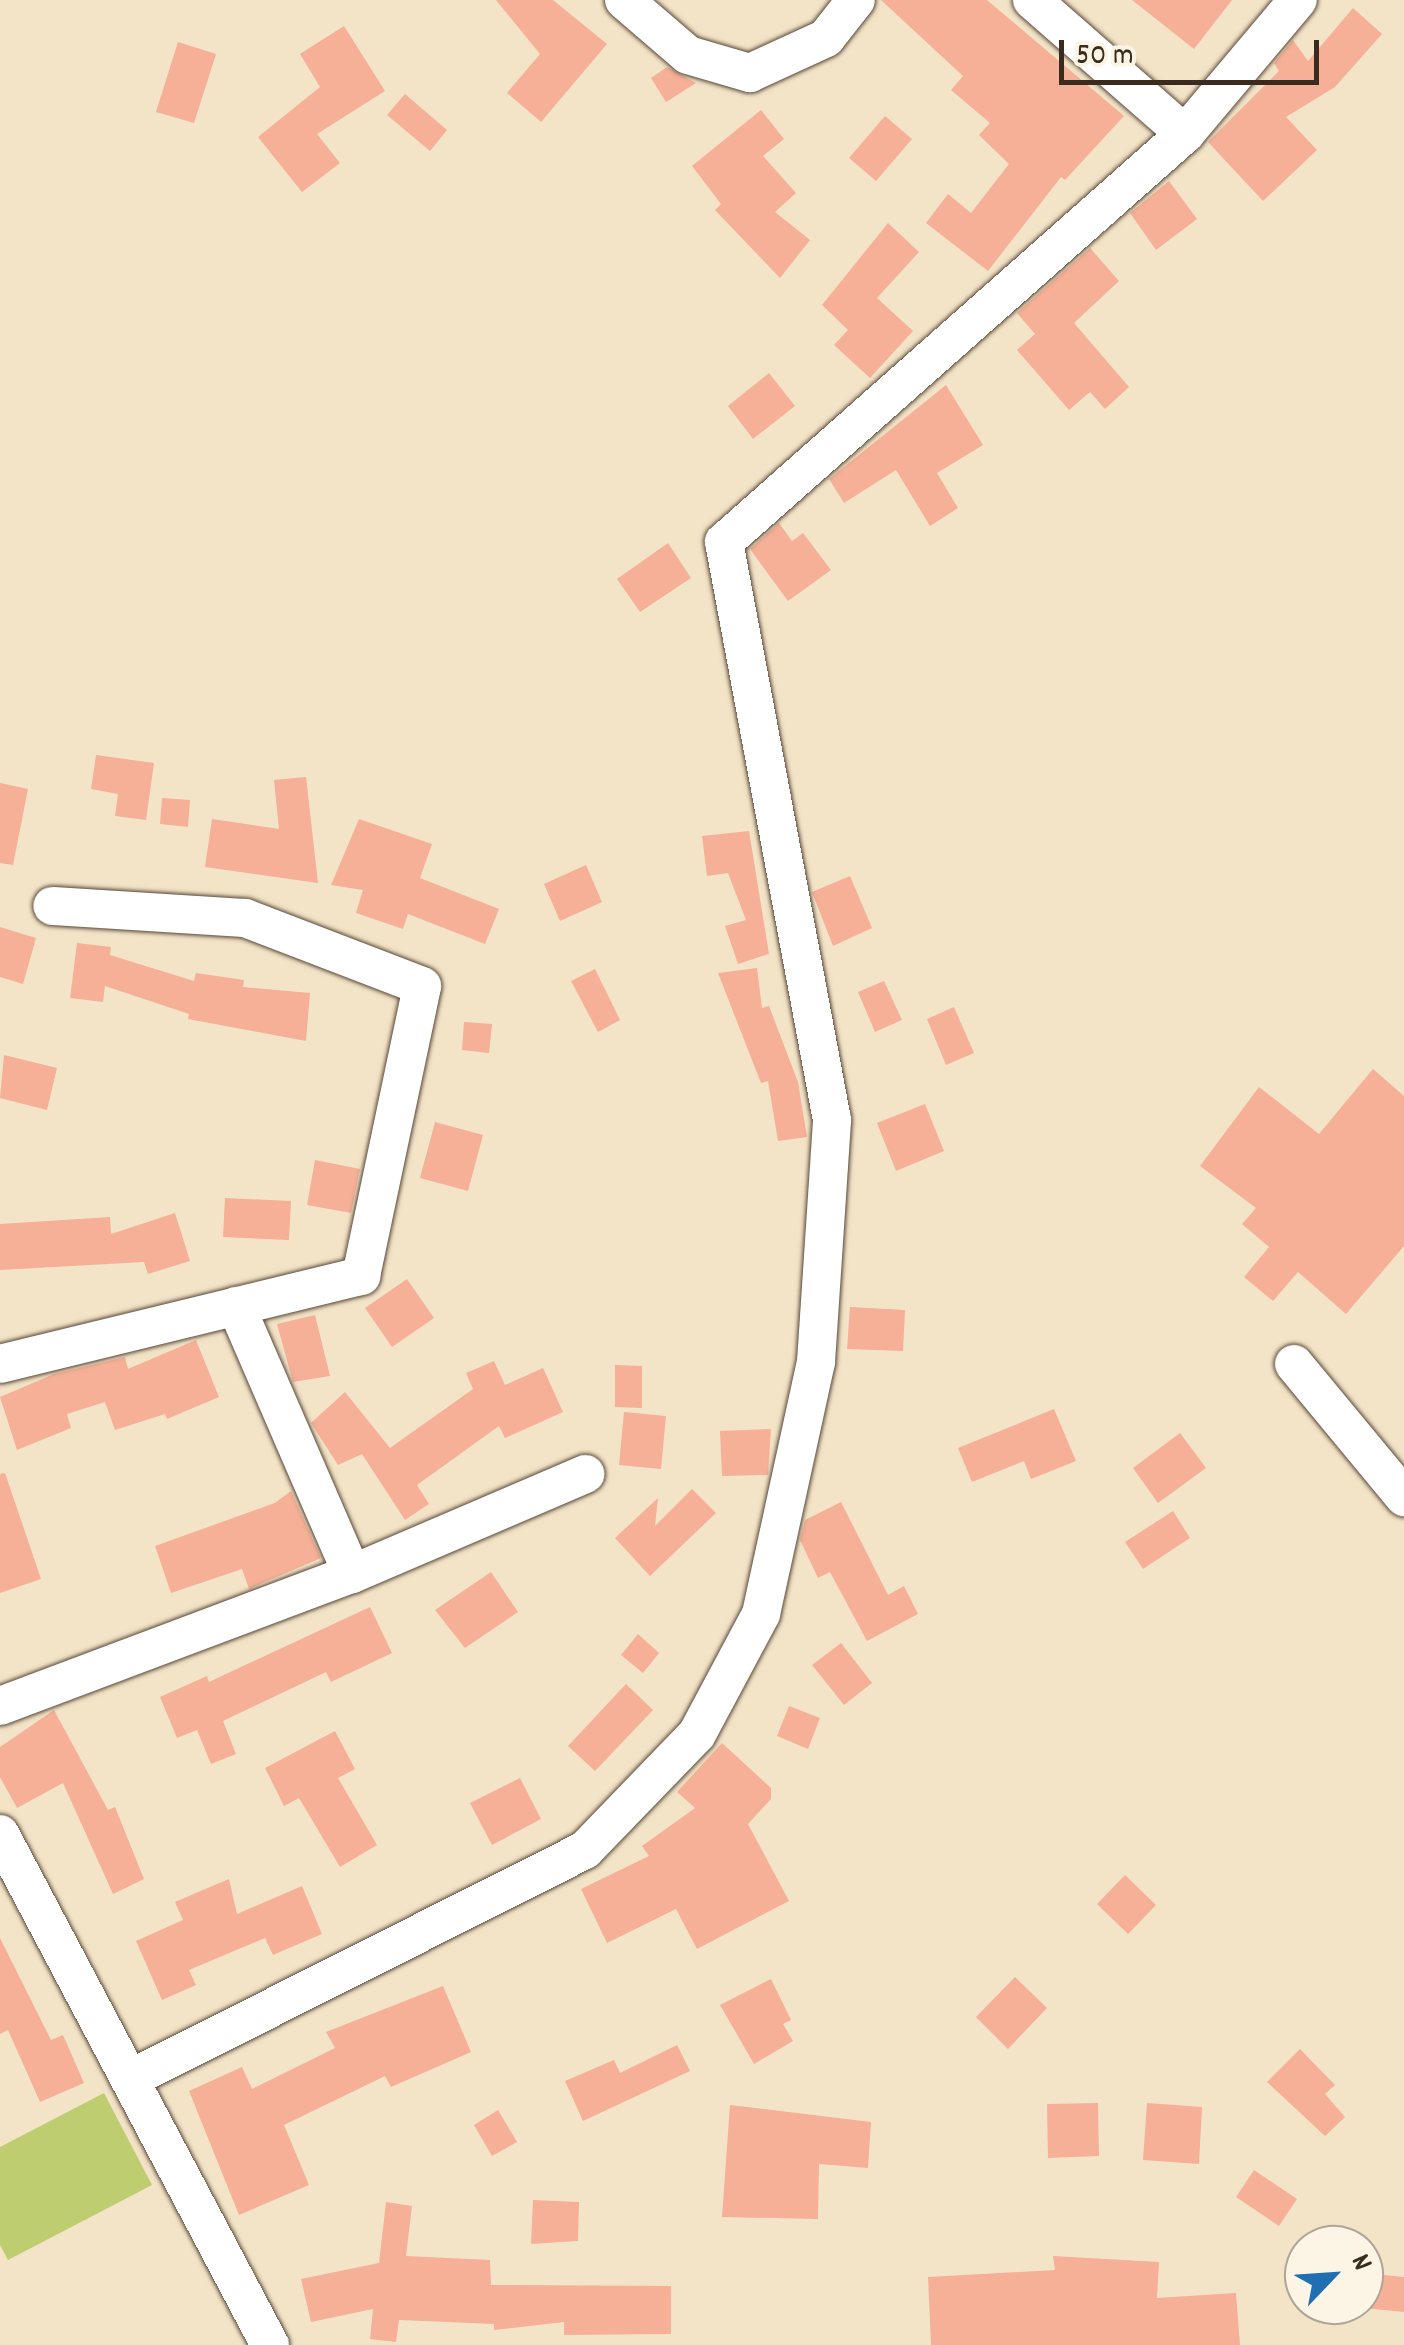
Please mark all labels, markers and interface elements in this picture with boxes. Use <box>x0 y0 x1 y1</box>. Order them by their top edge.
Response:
scale bar <box>1064 20 1324 82</box>
text: 50 m <box>1076 36 1134 79</box>
north arrow <box>1284 2225 1384 2325</box>
text: N <box>1338 2248 1380 2278</box>

